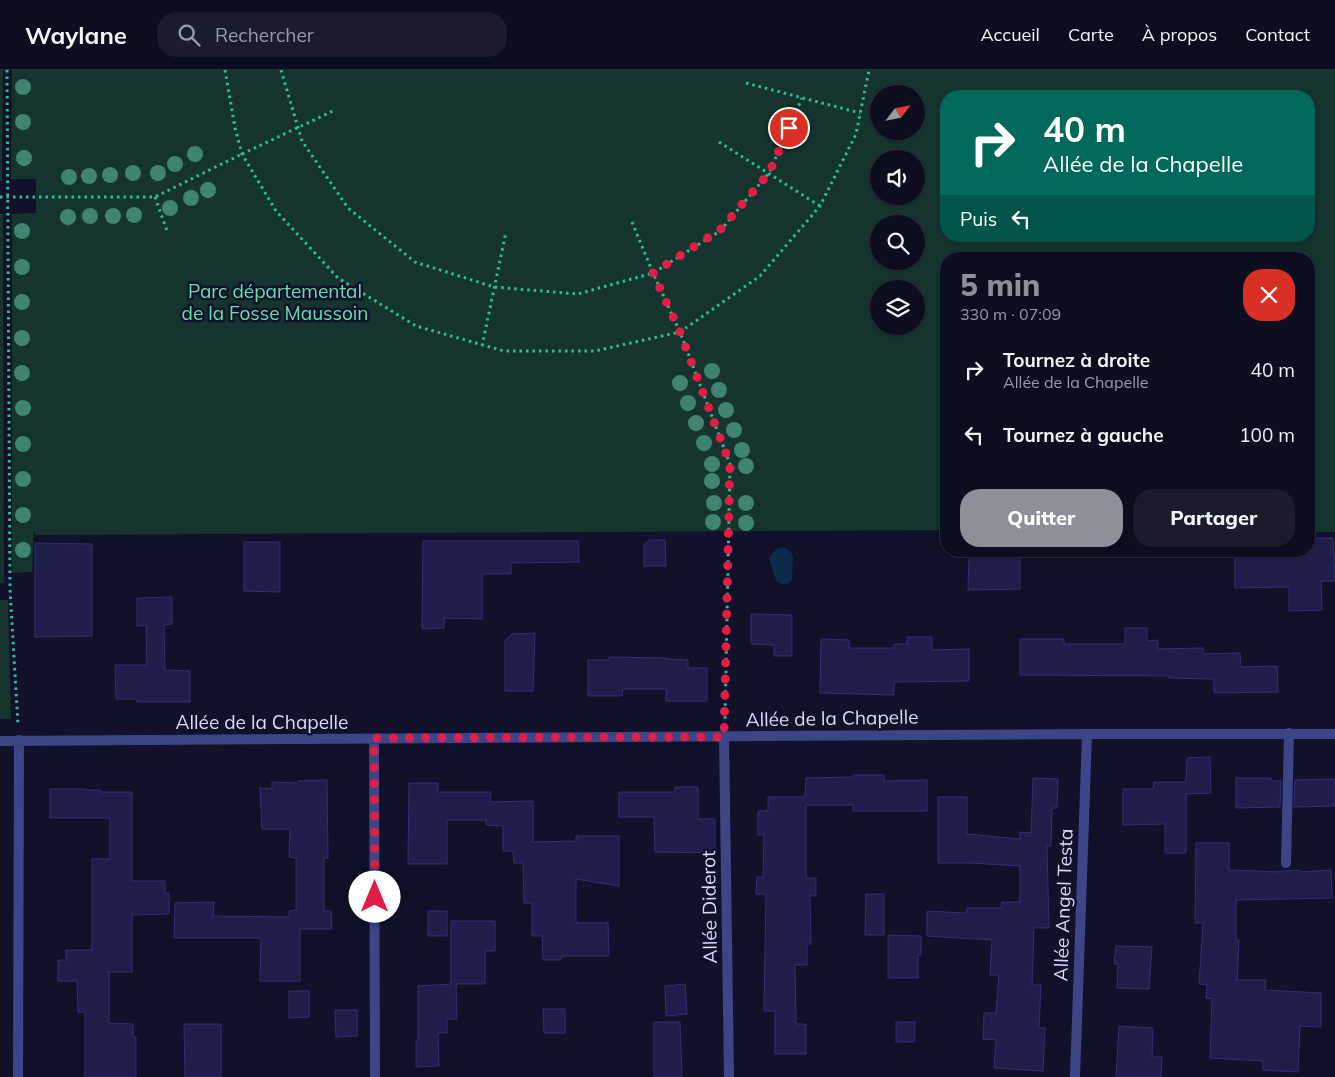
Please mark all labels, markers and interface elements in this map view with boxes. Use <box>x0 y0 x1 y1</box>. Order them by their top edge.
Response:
search box <box>157 12 507 57</box>
text: Waylane <box>25 20 127 50</box>
icon: search <box>175 21 203 49</box>
text: Rechercher <box>215 23 314 47</box>
text: Accueil <box>980 23 1040 46</box>
text: Carte <box>1068 23 1114 46</box>
text: À propos <box>1142 23 1217 46</box>
text: Contact <box>1245 23 1310 46</box>
north arrow <box>870 85 925 140</box>
map controls <box>870 85 925 335</box>
pin <box>768 107 810 149</box>
text: 40 m <box>1043 107 1126 151</box>
icon: right <box>960 110 1025 175</box>
icon: arrive <box>775 114 803 142</box>
button: sound <box>870 150 925 205</box>
text: Allée de la Chapelle <box>1043 150 1243 178</box>
icon: left <box>1007 205 1035 233</box>
text: Puis <box>960 207 997 231</box>
button: search <box>870 215 925 270</box>
text: 5 min <box>960 266 1040 304</box>
button: close <box>1243 269 1295 321</box>
park label: Parc départemental de la Fosse Maussoin <box>182 279 368 325</box>
button: layers <box>870 280 925 335</box>
text: 330 m · 07:09 <box>960 304 1061 324</box>
text: Tournez à droite <box>1003 348 1150 372</box>
icon: right <box>960 356 988 384</box>
text: 40 m <box>1251 358 1295 382</box>
text: Allée de la Chapelle <box>1003 372 1149 392</box>
icon: left <box>960 421 988 449</box>
text: Tournez à gauche <box>1003 423 1164 447</box>
text: 100 m <box>1239 423 1295 447</box>
button: Quitter <box>960 489 1123 547</box>
button: Partager <box>1133 489 1295 547</box>
street label: Allée de la Chapelle <box>745 704 919 732</box>
street label: Allée de la Chapelle <box>176 710 348 734</box>
street label: Allée Angel Testa <box>1048 828 1078 982</box>
street label: Allée Diderot <box>696 850 722 964</box>
position arrow <box>348 870 400 922</box>

